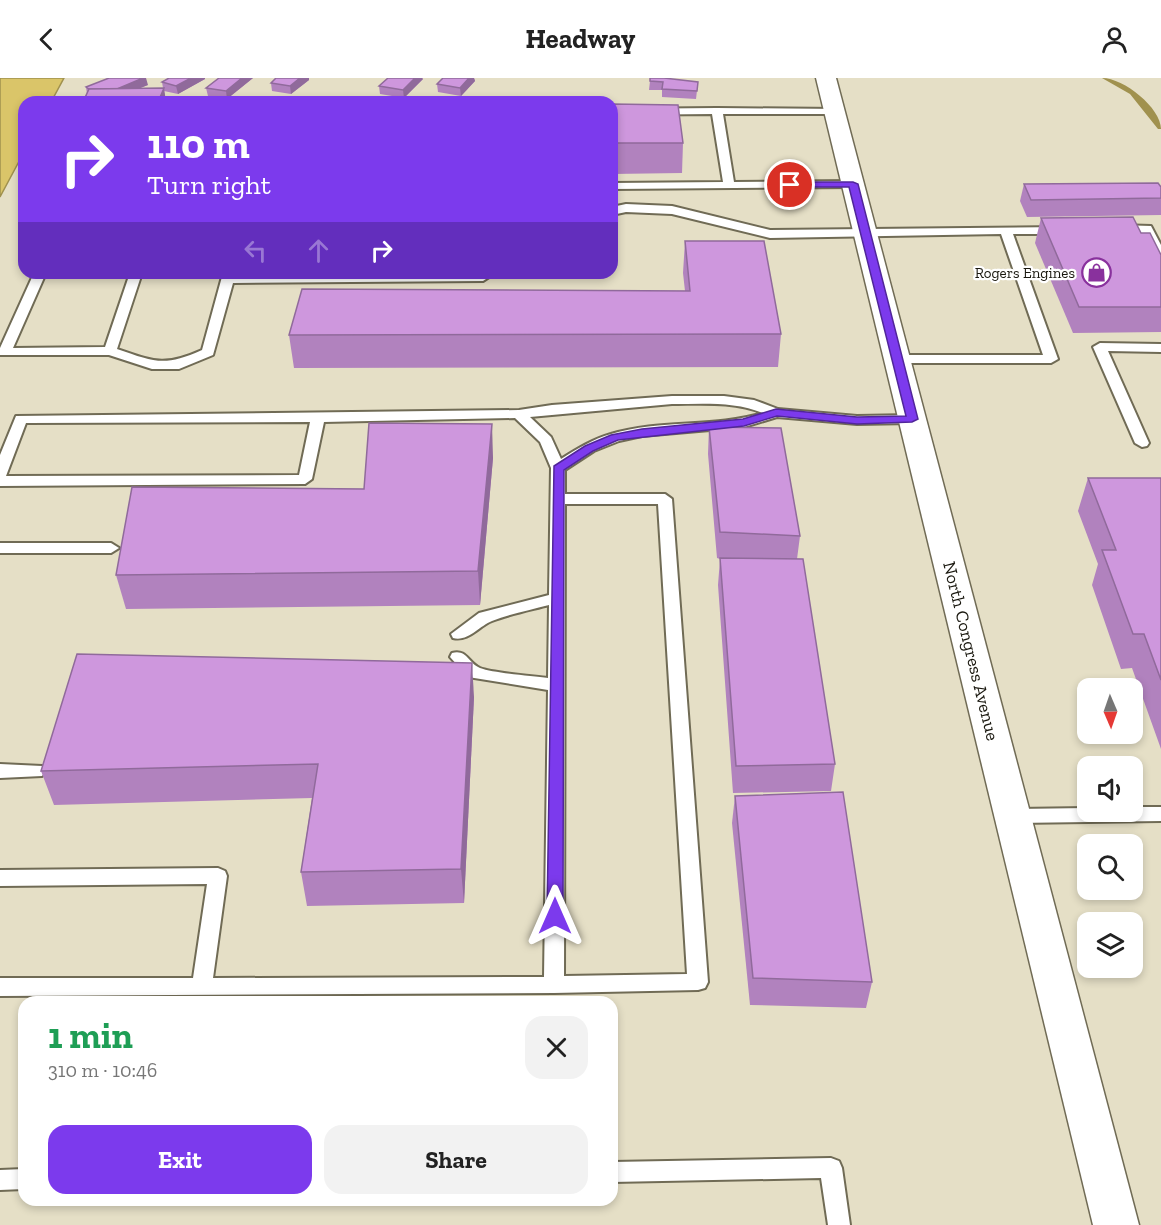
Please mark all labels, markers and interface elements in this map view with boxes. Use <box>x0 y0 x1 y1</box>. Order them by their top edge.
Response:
icon: back <box>30 23 63 56</box>
text: Headway <box>526 23 635 55</box>
icon: person <box>1098 23 1131 56</box>
text: 110 m <box>147 118 250 169</box>
icon: right <box>48 120 126 198</box>
pin <box>764 159 815 210</box>
icon: arrive <box>773 168 806 201</box>
text: Turn right <box>147 169 271 201</box>
icon: left <box>239 234 272 267</box>
icon: ahead <box>302 234 335 267</box>
icon: right <box>365 234 398 267</box>
shop icon: Rogers Engines <box>1080 257 1112 289</box>
place label: Rogers Engines <box>975 264 1075 282</box>
street label: North Congress Avenue <box>938 559 1004 743</box>
north arrow <box>1077 678 1143 744</box>
map controls <box>1077 678 1143 978</box>
button: sound <box>1077 756 1143 822</box>
button: search <box>1077 834 1143 900</box>
position arrow <box>523 884 587 948</box>
button: layers <box>1077 912 1143 978</box>
text: 1 min <box>48 1014 133 1057</box>
button: close <box>525 1016 588 1079</box>
text: 310 m · 10:46 <box>48 1058 157 1082</box>
button: Exit <box>48 1125 312 1194</box>
button: Share <box>324 1125 588 1194</box>

